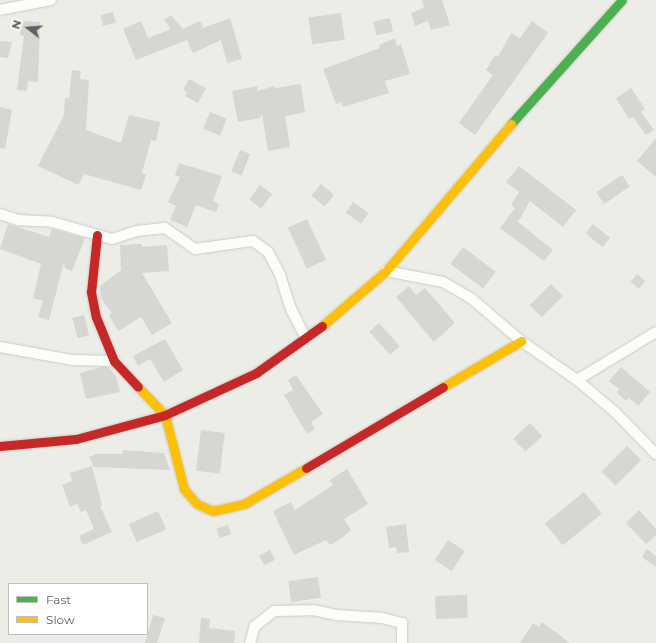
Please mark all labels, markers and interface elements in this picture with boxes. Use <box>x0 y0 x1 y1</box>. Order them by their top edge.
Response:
north arrow <box>8 8 48 48</box>
text: N <box>9 18 25 31</box>
legend <box>8 583 148 635</box>
text: Fast <box>46 592 71 607</box>
text: Slow <box>46 612 75 627</box>

